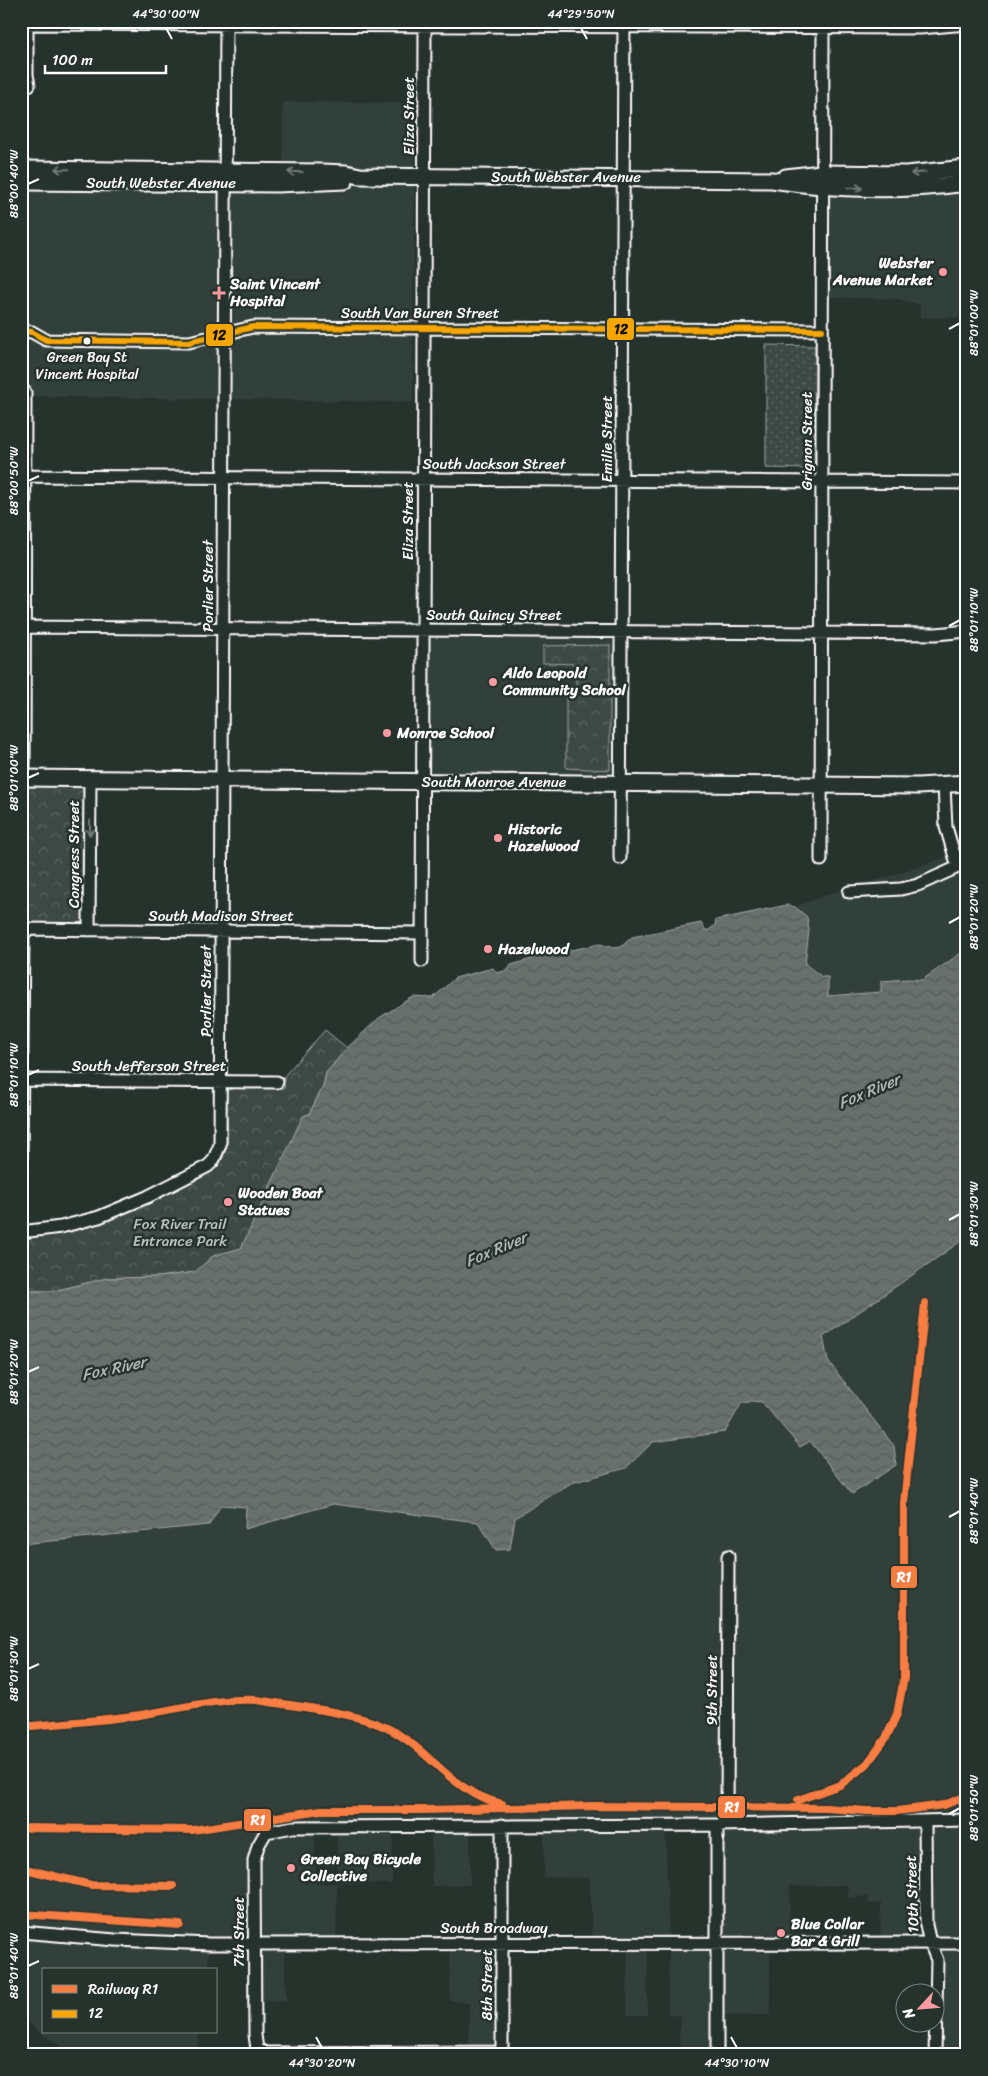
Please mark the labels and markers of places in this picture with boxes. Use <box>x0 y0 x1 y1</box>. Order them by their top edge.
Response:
place label: Webster Avenue Market <box>832 250 935 293</box>
marker: Webster Avenue Market <box>937 266 949 278</box>
place label: Saint Vincent Hospital <box>229 271 321 314</box>
marker: Saint Vincent Hospital <box>212 286 226 300</box>
marker: Green Bay St Vincent Hospital <box>82 336 92 346</box>
place label: Green Bay St Vincent Hospital <box>36 345 139 387</box>
place label: Aldo Leopold Community School <box>502 660 627 703</box>
marker: Aldo Leopold Community School <box>487 676 499 688</box>
place label: Monroe School <box>396 720 495 746</box>
marker: Monroe School <box>381 727 393 739</box>
place label: Historic Hazelwood <box>507 816 581 859</box>
marker: Historic Hazelwood <box>492 832 504 844</box>
place label: Hazelwood <box>497 936 571 962</box>
marker: Hazelwood <box>482 943 494 955</box>
place label: Wooden Boat Statues <box>237 1180 324 1223</box>
marker: Wooden Boat Statues <box>222 1196 234 1208</box>
place label: Green Bay Bicycle Collective <box>300 1846 421 1889</box>
marker: Green Bay Bicycle Collective <box>285 1862 297 1874</box>
place label: Blue Collar Bar & Grill <box>791 1911 865 1954</box>
marker: Blue Collar Bar & Grill <box>775 1927 787 1939</box>

